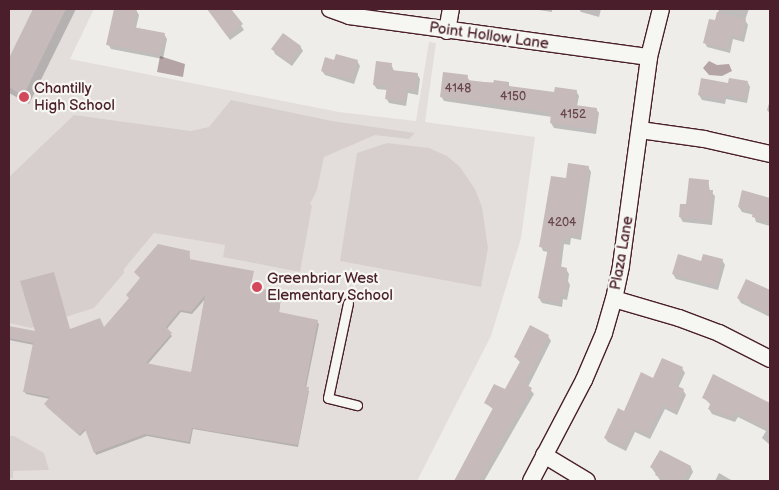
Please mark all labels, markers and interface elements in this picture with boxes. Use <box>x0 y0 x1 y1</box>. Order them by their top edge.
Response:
street label: Point Hollow Lane <box>428 19 550 53</box>
place label: Chantilly High School <box>34 79 115 114</box>
house number: 4148 <box>445 82 471 96</box>
house number: 4150 <box>500 90 526 104</box>
marker: Chantilly High School <box>18 91 30 103</box>
house number: 4152 <box>560 108 586 122</box>
street label: Plaza Lane <box>607 215 637 291</box>
house number: 4204 <box>548 216 576 230</box>
place label: Greenbriar West Elementary School <box>267 269 394 304</box>
marker: Greenbriar West Elementary School <box>251 281 263 293</box>

